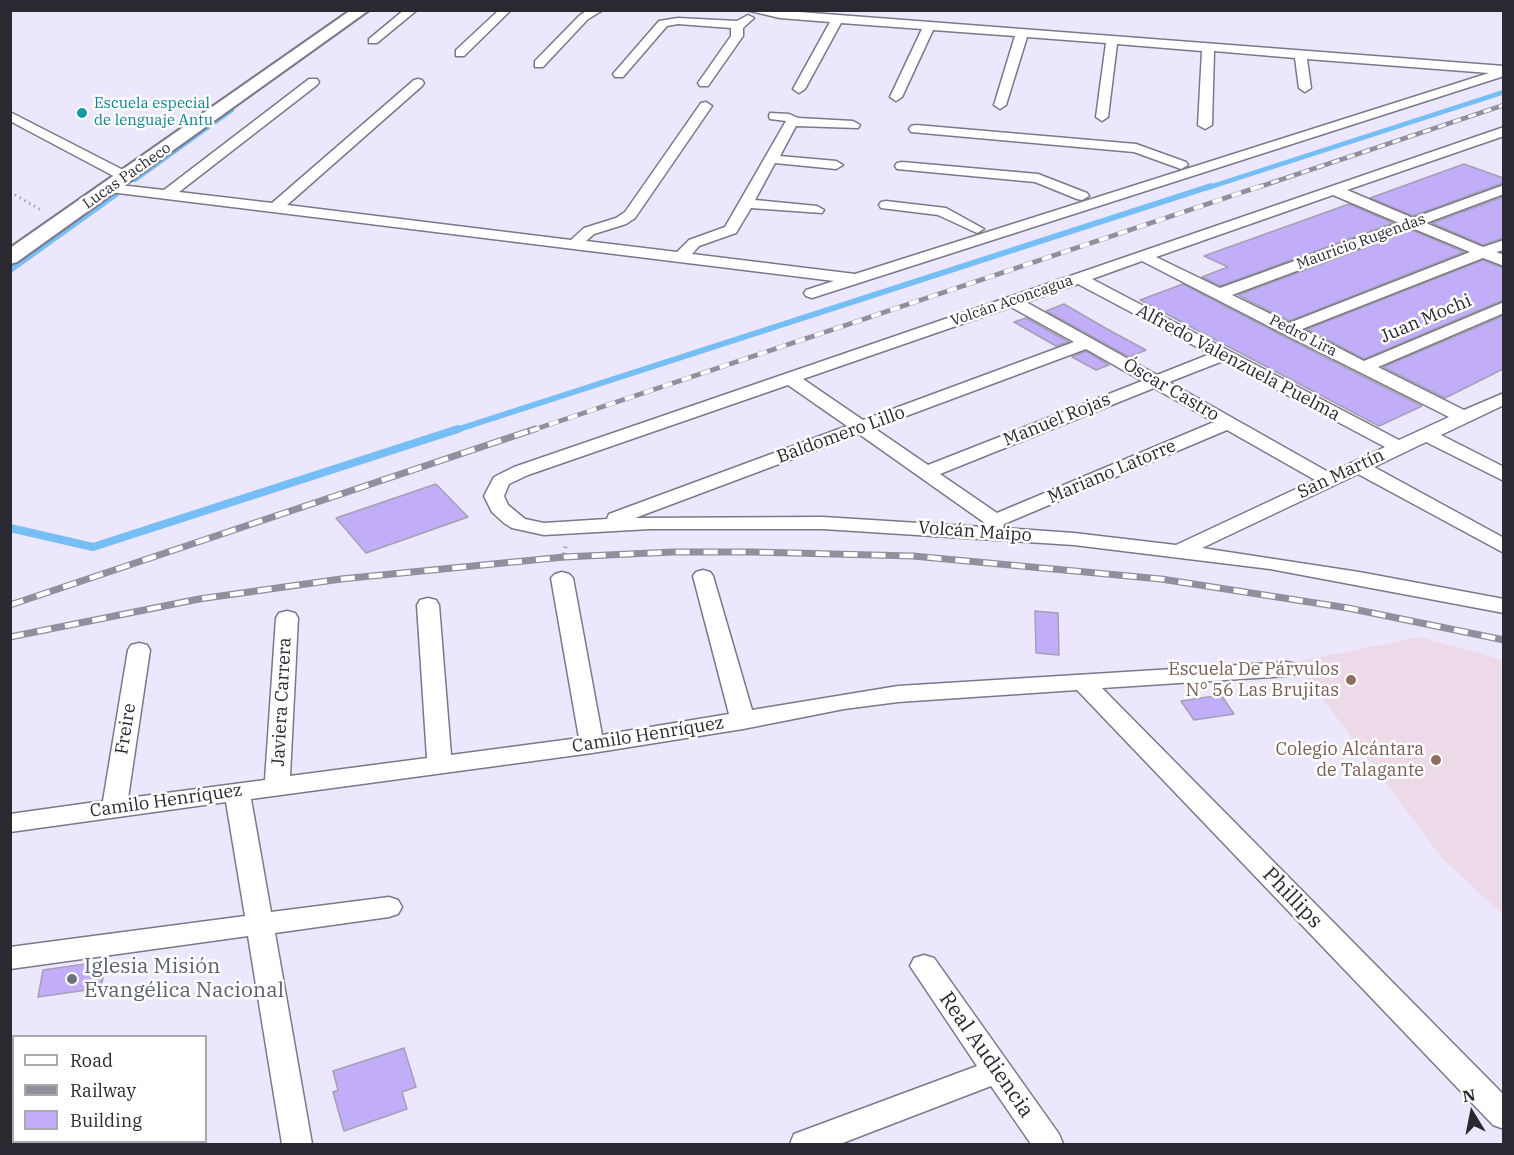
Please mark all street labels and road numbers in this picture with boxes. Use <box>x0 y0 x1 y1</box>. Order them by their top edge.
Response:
street label: Lucas Pacheco <box>80 139 174 213</box>
street label: Mauricio Rugendas <box>1294 210 1428 274</box>
street label: Volcán Aconcagua <box>948 272 1076 330</box>
street label: Juan Mochi <box>1377 290 1475 348</box>
street label: Alfredo Valenzuela Puelma <box>1132 300 1344 426</box>
street label: Pedro Lira <box>1266 311 1340 361</box>
street label: Óscar Castro <box>1119 354 1223 426</box>
street label: Manuel Rojas <box>1000 389 1114 451</box>
street label: Baldomero Lillo <box>774 402 908 468</box>
street label: Mariano Latorre <box>1045 435 1179 509</box>
street label: San Martín <box>1294 444 1388 504</box>
street label: Volcán Maipo <box>917 517 1033 547</box>
street label: Javiera Carrera <box>268 637 296 767</box>
street label: Freire <box>111 702 141 756</box>
street label: Camilo Henríquez <box>571 712 725 758</box>
street label: Camilo Henríquez <box>89 780 243 822</box>
street label: Phillips <box>1257 862 1327 934</box>
street label: Real Audiencia <box>933 987 1039 1123</box>

